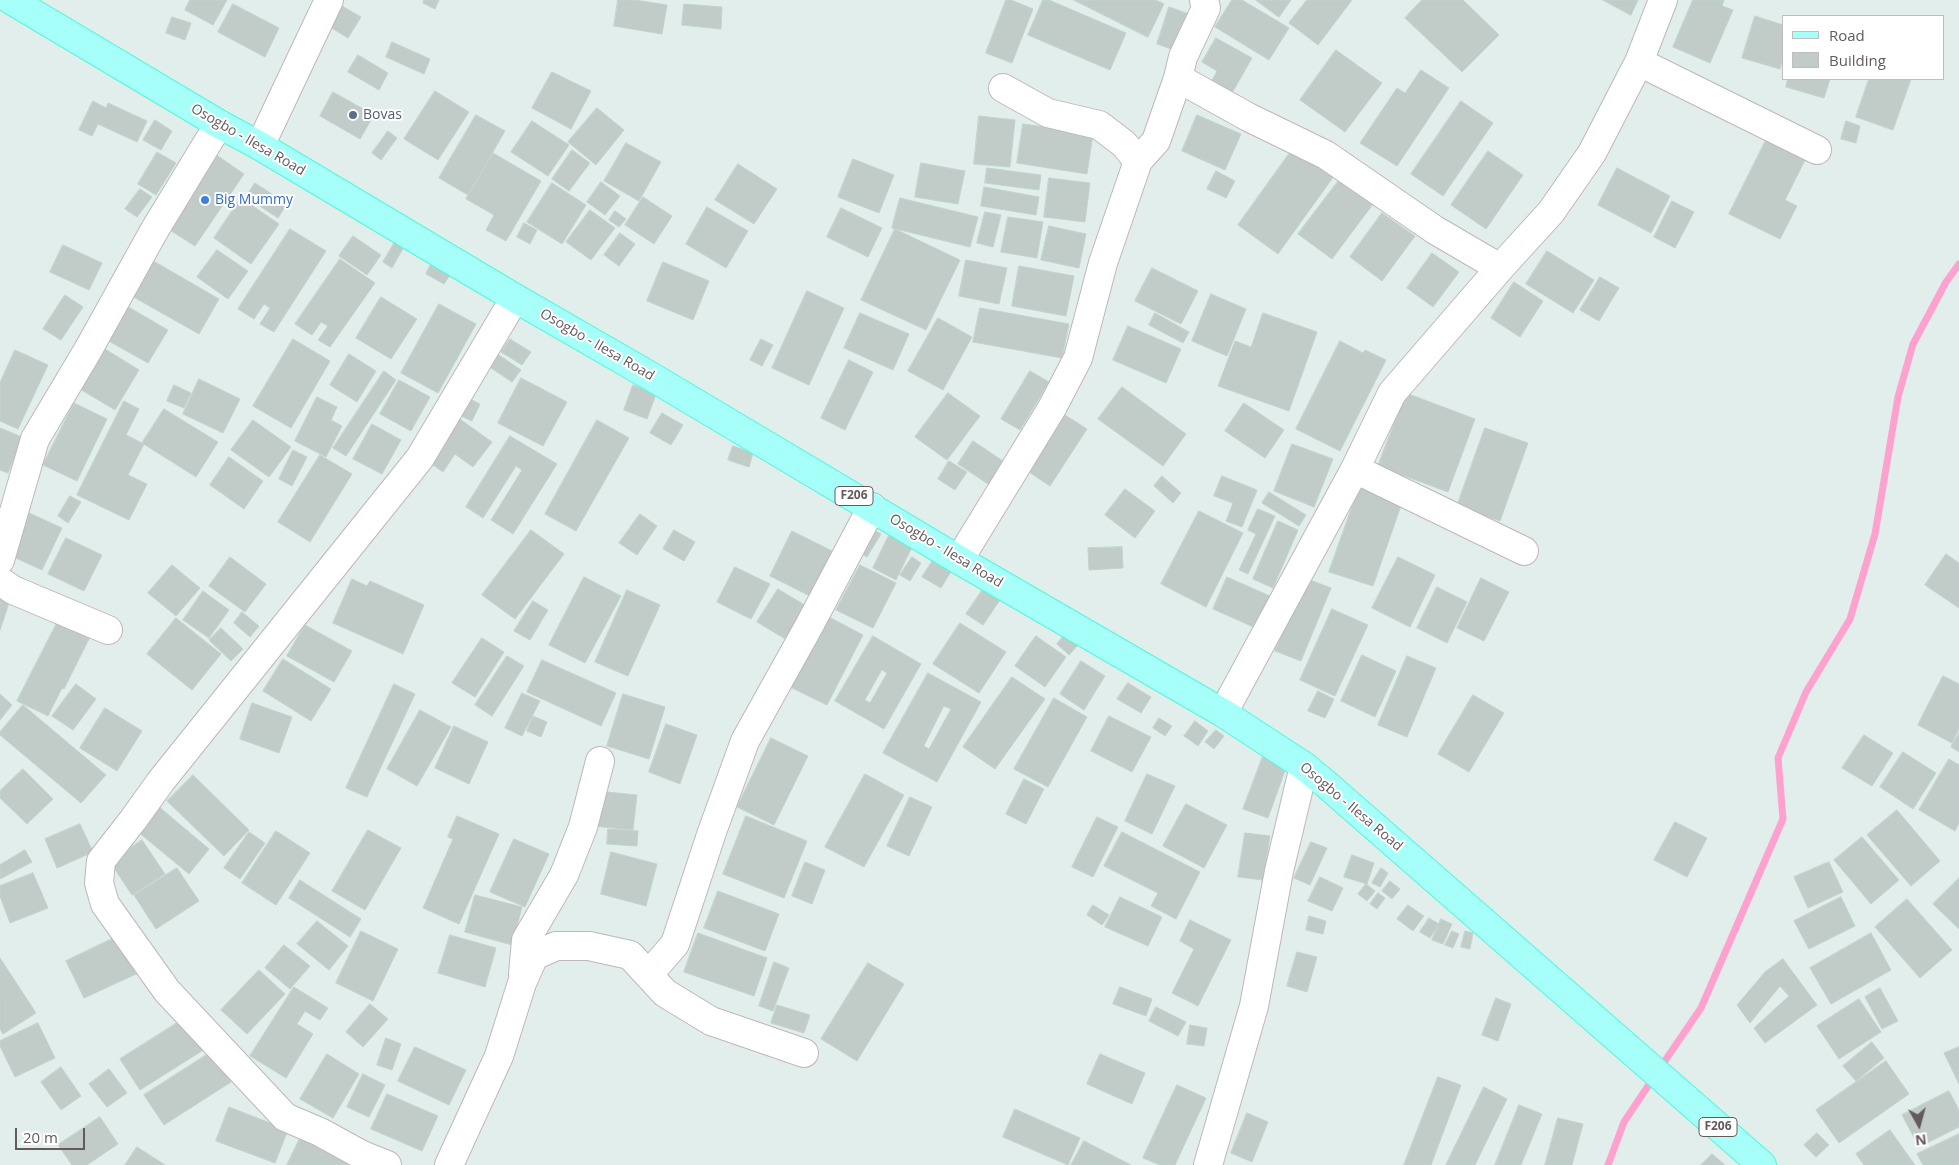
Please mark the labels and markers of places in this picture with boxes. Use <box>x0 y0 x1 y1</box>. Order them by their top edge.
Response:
place label: Bovas <box>363 107 402 123</box>
marker: Bovas <box>347 109 359 121</box>
place label: Big Mummy <box>215 192 293 208</box>
marker: Big Mummy <box>199 194 211 206</box>

